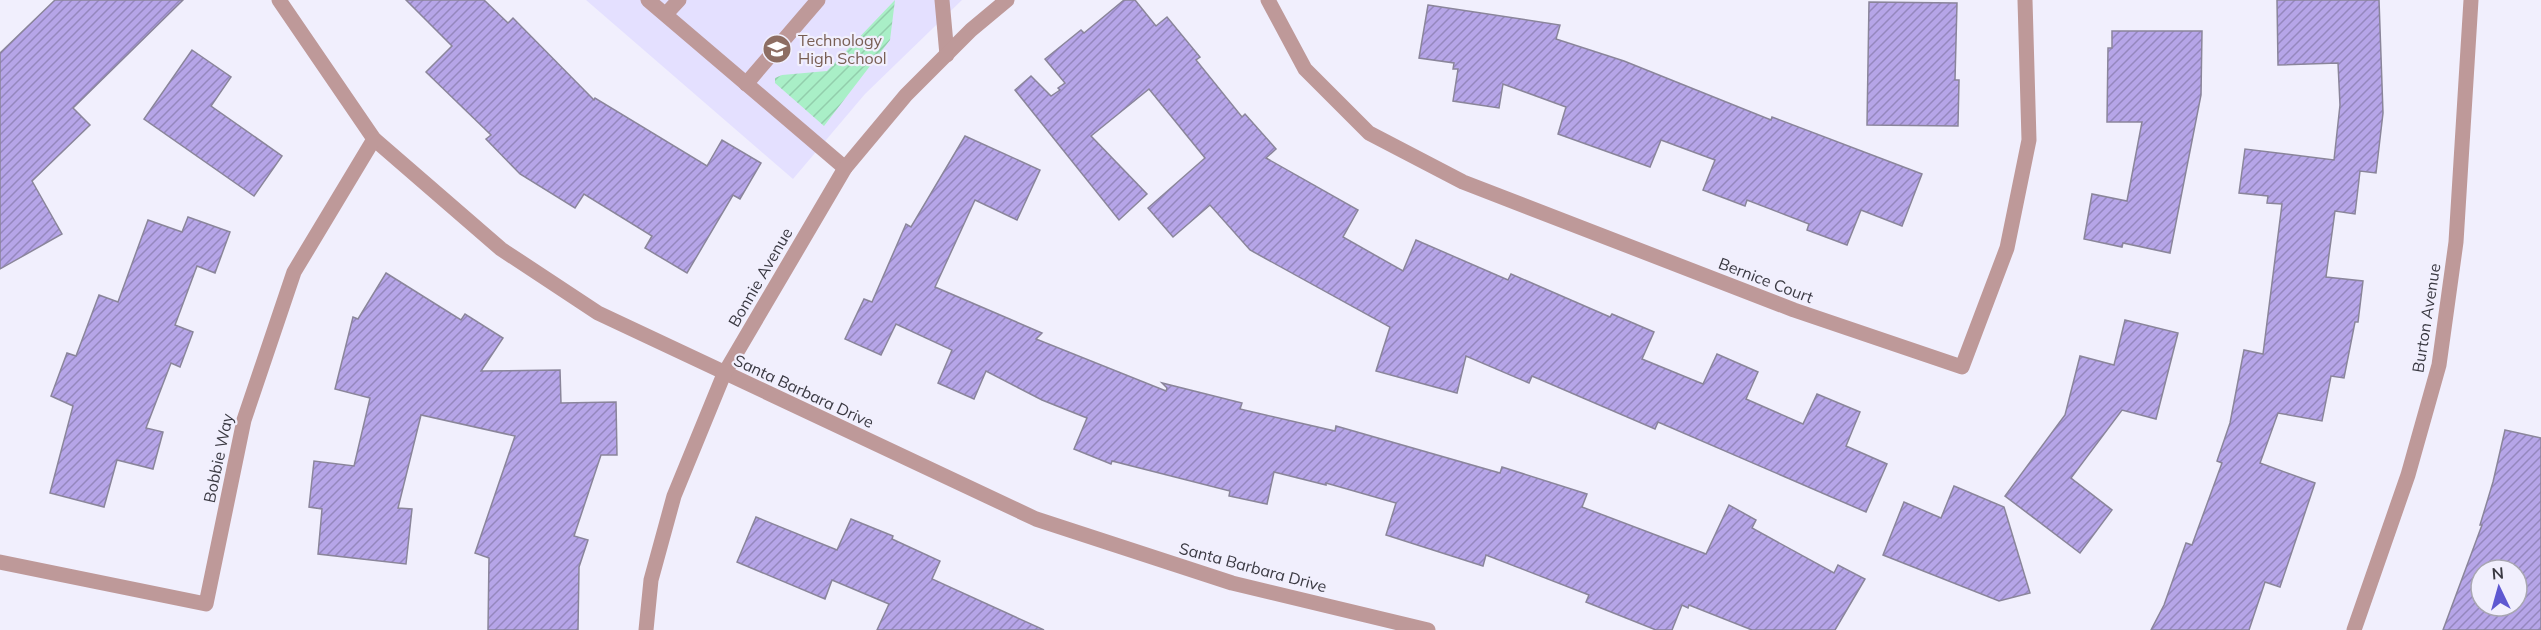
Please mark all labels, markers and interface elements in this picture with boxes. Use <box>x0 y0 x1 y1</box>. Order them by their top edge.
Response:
place label: Technology High School <box>798 30 887 68</box>
school or university icon: Technology High School <box>761 33 793 65</box>
street label: Bonnie Avenue <box>724 224 796 330</box>
street label: Bernice Court <box>1716 253 1817 307</box>
street label: Burton Avenue <box>2407 262 2445 374</box>
street label: Santa Barbara Drive <box>731 350 877 432</box>
street label: Bobbie Way <box>199 411 237 504</box>
street label: Santa Barbara Drive <box>1177 538 1329 596</box>
north arrow <box>2469 558 2529 618</box>
text: N <box>2491 563 2505 584</box>

